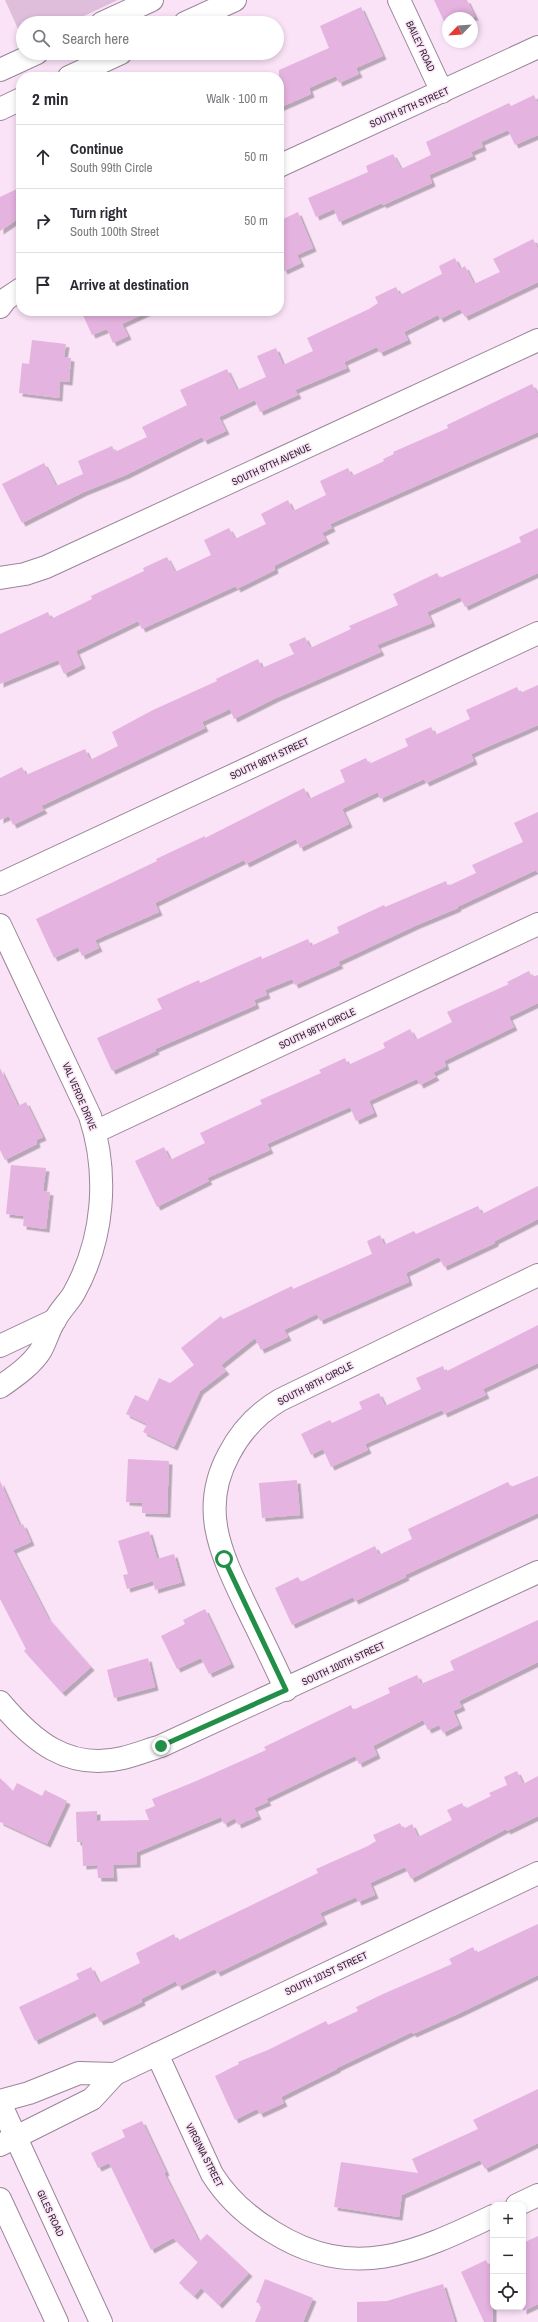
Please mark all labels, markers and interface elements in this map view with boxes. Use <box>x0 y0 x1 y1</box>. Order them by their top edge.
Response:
north arrow <box>442 12 478 48</box>
search box <box>16 16 284 60</box>
street label: BAILEY ROAD <box>403 19 438 74</box>
icon: search <box>30 27 52 49</box>
text: Search here <box>62 28 129 49</box>
street label: SOUTH 97TH STREET <box>367 84 451 131</box>
text: 2 min <box>32 87 68 110</box>
text: Walk · 100 m <box>206 90 268 107</box>
text: Continue <box>70 138 123 159</box>
icon: ahead <box>32 146 54 168</box>
text: 50 m <box>244 148 268 165</box>
text: South 99th Circle <box>70 159 152 176</box>
text: Turn right <box>70 202 127 223</box>
icon: right <box>32 210 54 232</box>
text: 50 m <box>244 212 268 229</box>
text: South 100th Street <box>70 223 159 240</box>
icon: arrive <box>32 274 54 296</box>
text: Arrive at destination <box>70 274 189 295</box>
street label: SOUTH 97TH AVENUE <box>230 440 313 489</box>
street label: SOUTH 98TH STREET <box>228 734 311 782</box>
street label: SOUTH 98TH CIRCLE <box>277 1005 358 1052</box>
street label: VAL VERDE DRIVE <box>59 1060 100 1132</box>
street label: SOUTH 99TH CIRCLE <box>275 1359 355 1408</box>
route start <box>215 1550 233 1568</box>
street label: SOUTH 100TH STREET <box>300 1638 387 1688</box>
route end <box>152 1737 170 1755</box>
street label: SOUTH 101ST STREET <box>283 1949 370 1998</box>
street label: VIRGINIA STREET <box>183 2121 226 2189</box>
street label: GILES ROAD <box>34 2188 67 2239</box>
map controls <box>490 2202 526 2310</box>
button: + <box>490 2202 526 2238</box>
button: − <box>490 2238 526 2274</box>
button: locate <box>490 2274 526 2310</box>

